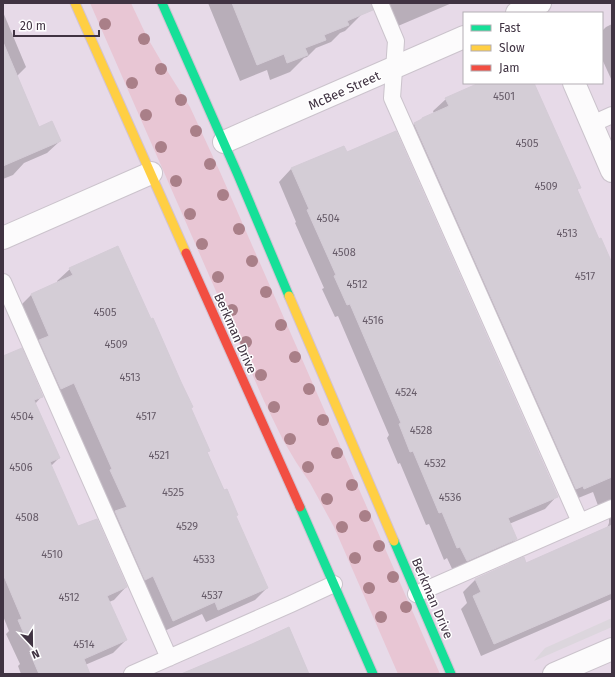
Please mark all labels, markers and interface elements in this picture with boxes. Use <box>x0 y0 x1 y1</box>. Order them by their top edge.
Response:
scale bar <box>14 12 99 38</box>
legend <box>463 12 603 84</box>
text: 20 m <box>20 19 46 33</box>
text: Fast <box>499 21 521 35</box>
text: Slow <box>499 41 525 55</box>
text: Jam <box>499 61 519 75</box>
street label: McBee Street <box>306 68 383 113</box>
house number: 4501 <box>493 90 515 103</box>
house number: 4505 <box>516 137 539 150</box>
house number: 4509 <box>534 180 558 193</box>
house number: 4504 <box>316 212 340 225</box>
house number: 4513 <box>557 227 577 240</box>
house number: 4508 <box>332 246 356 259</box>
house number: 4517 <box>575 270 595 283</box>
house number: 4512 <box>347 278 367 291</box>
street label: Berkman Drive <box>211 291 260 376</box>
house number: 4505 <box>94 306 117 319</box>
house number: 4516 <box>362 314 384 327</box>
house number: 4509 <box>104 338 128 351</box>
house number: 4513 <box>120 371 140 384</box>
house number: 4524 <box>395 386 417 399</box>
house number: 4504 <box>10 410 34 423</box>
house number: 4517 <box>136 410 156 423</box>
house number: 4528 <box>410 424 432 437</box>
house number: 4521 <box>148 449 170 462</box>
house number: 4532 <box>424 457 446 470</box>
house number: 4506 <box>9 461 33 474</box>
house number: 4525 <box>162 486 185 499</box>
house number: 4536 <box>439 491 461 504</box>
house number: 4508 <box>15 511 39 524</box>
house number: 4529 <box>176 520 198 533</box>
house number: 4510 <box>41 548 63 561</box>
house number: 4533 <box>193 553 215 566</box>
street label: Berkman Drive <box>409 555 456 641</box>
house number: 4537 <box>201 589 223 602</box>
house number: 4512 <box>59 591 79 604</box>
north arrow <box>12 625 52 665</box>
house number: 4514 <box>73 638 95 651</box>
text: N <box>30 646 41 661</box>

